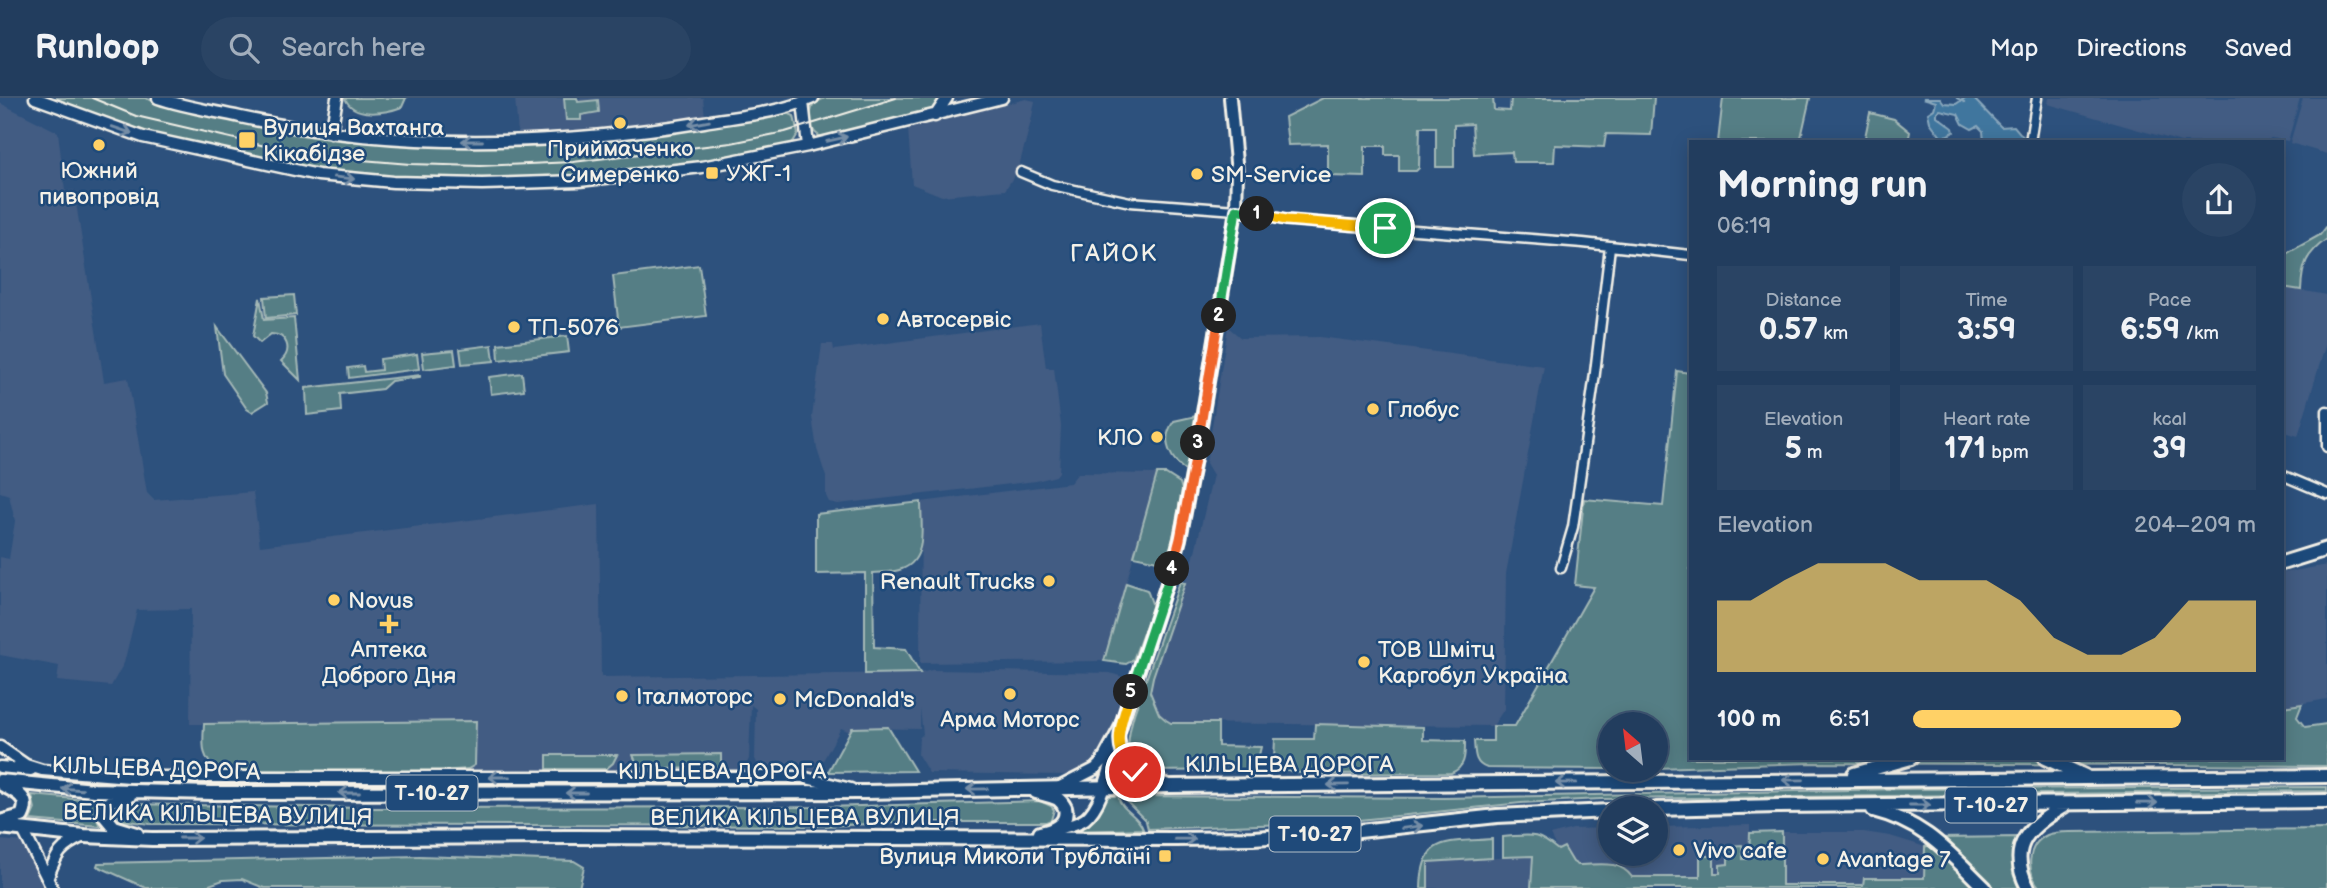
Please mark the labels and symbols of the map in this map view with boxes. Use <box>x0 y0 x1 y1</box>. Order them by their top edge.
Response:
place label: Вулиця Вахтанга Кікабідзе <box>263 114 444 168</box>
marker: Приймаченко Симеренко <box>612 115 628 131</box>
one-way arrow <box>688 117 711 130</box>
one-way arrow <box>111 125 133 137</box>
marker: Вулиця Вахтанга Кікабідзе <box>237 130 257 150</box>
one-way arrow <box>825 132 848 145</box>
one-way arrow <box>461 134 484 148</box>
place label: Приймаченко Симеренко <box>547 135 693 189</box>
marker: Южний пивопровід <box>91 137 107 153</box>
place label: Южний пивопровід <box>39 157 159 211</box>
place label: УЖГ-1 <box>726 160 791 188</box>
place label: SM-Service <box>1211 161 1331 189</box>
marker: УЖГ-1 <box>704 165 720 181</box>
marker: SM-Service <box>1189 166 1205 182</box>
one-way arrow <box>333 171 355 184</box>
pin: 1 <box>1240 197 1274 232</box>
pin <box>1355 198 1415 258</box>
district label: ГАЙОК <box>1070 239 1158 268</box>
pin: 2 <box>1202 298 1236 333</box>
place label: Автосервіс <box>896 306 1011 334</box>
marker: Автосервіс <box>875 311 891 327</box>
place label: ТП-5076 <box>528 314 619 342</box>
marker: ТП-5076 <box>506 319 522 335</box>
place label: Глобус <box>1387 396 1459 424</box>
marker: Глобус <box>1365 401 1381 417</box>
place label: КЛО <box>1097 424 1143 452</box>
pin: 3 <box>1180 426 1216 460</box>
marker: КЛО <box>1149 429 1165 445</box>
pin: 4 <box>1154 552 1190 587</box>
place label: Renault Trucks <box>880 568 1035 596</box>
marker: Renault Trucks <box>1041 573 1057 589</box>
place label: Novus <box>348 587 413 615</box>
marker: Novus <box>326 592 342 608</box>
marker: Аптека Доброго Дня <box>381 616 397 632</box>
place label: Аптека Доброго Дня <box>322 636 456 690</box>
place label: ТОВ Шмітц Каргобул Україна <box>1378 636 1569 690</box>
marker: ТОВ Шмітц Каргобул Україна <box>1356 654 1372 670</box>
pin: 5 <box>1114 674 1148 710</box>
place label: Італмоторс <box>636 683 753 711</box>
place label: McDonald's <box>794 686 915 714</box>
marker: Арма Моторс <box>1002 686 1018 702</box>
marker: Італмоторс <box>614 688 630 704</box>
marker: McDonald's <box>772 691 788 707</box>
place label: Арма Моторс <box>939 706 1080 734</box>
north arrow <box>1598 712 1668 782</box>
pin <box>1105 742 1165 802</box>
street label: КІЛЬЦЕВА ДОРОГА <box>51 751 261 787</box>
street label: КІЛЬЦЕВА ДОРОГА <box>1185 751 1393 779</box>
street label: КІЛЬЦЕВА ДОРОГА <box>618 758 826 786</box>
one-way arrow <box>487 770 510 784</box>
one-way arrow <box>1782 773 1805 787</box>
road number: Т-10-27 <box>386 776 478 810</box>
one-way arrow <box>1555 776 1578 790</box>
one-way arrow <box>1327 779 1350 792</box>
one-way arrow <box>61 782 84 795</box>
one-way arrow <box>966 783 989 796</box>
one-way arrow <box>337 786 360 800</box>
one-way arrow <box>565 786 588 800</box>
road number: Т-10-27 <box>1946 788 2036 822</box>
one-way arrow <box>2135 796 2158 810</box>
street label: ВЕЛИКА КІЛЬЦЕВА ВУЛИЦЯ <box>63 798 373 832</box>
one-way arrow <box>1908 798 1931 812</box>
street label: ВЕЛИКА КІЛЬЦЕВА ВУЛИЦЯ <box>650 804 960 832</box>
road number: Т-10-27 <box>1270 816 1360 852</box>
one-way arrow <box>1400 820 1423 833</box>
one-way arrow <box>178 831 201 845</box>
one-way arrow <box>1173 832 1196 846</box>
place label: Vivo cafe <box>1693 837 1787 865</box>
marker: Vivo cafe <box>1671 842 1687 858</box>
place label: Вулиця Миколи Трублаїні <box>879 843 1151 871</box>
place label: Avantage 7 <box>1837 846 1951 874</box>
marker: Вулиця Миколи Трублаїні <box>1157 848 1173 864</box>
marker: Avantage 7 <box>1815 851 1831 867</box>

